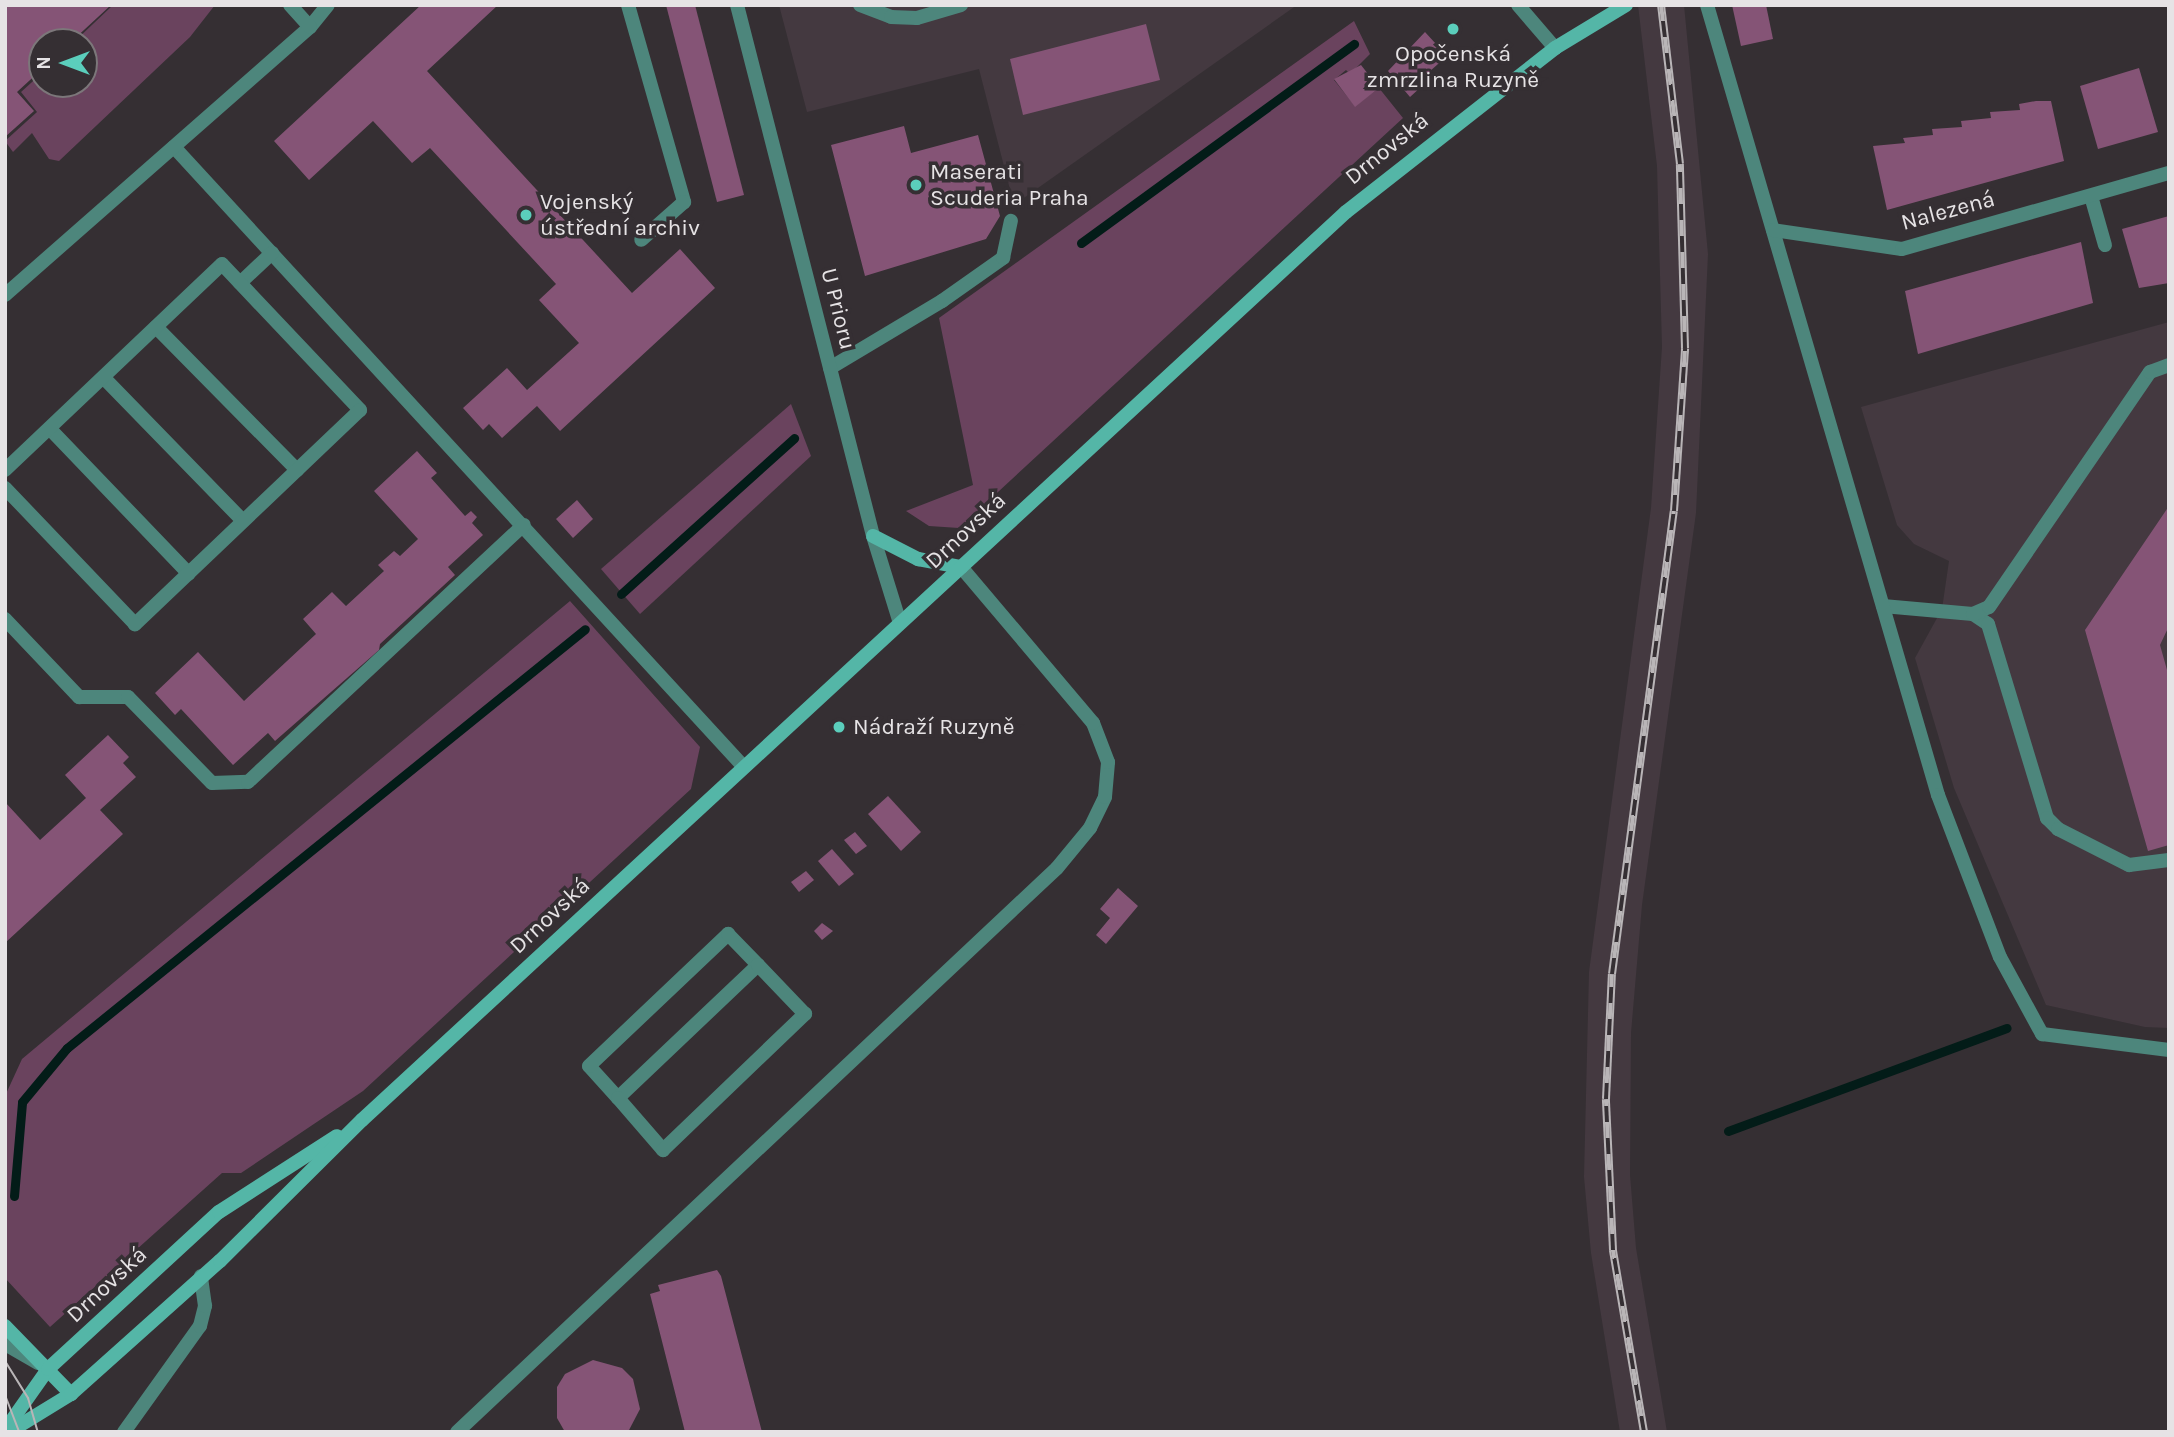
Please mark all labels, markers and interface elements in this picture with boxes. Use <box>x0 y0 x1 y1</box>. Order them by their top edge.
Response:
marker: Opočenská zmrzlina Ruzyně <box>1445 21 1461 37</box>
north arrow <box>28 28 98 98</box>
place label: Opočenská zmrzlina Ruzyně <box>1367 40 1539 94</box>
text: N <box>33 56 55 70</box>
street label: Drnovská <box>1340 107 1434 191</box>
place label: Maserati Scuderia Praha <box>930 158 1089 212</box>
marker: Maserati Scuderia Praha <box>908 177 924 193</box>
street label: Nalezená <box>1898 185 1998 237</box>
place label: Vojenský ústřední archiv <box>540 188 700 242</box>
marker: Vojenský ústřední archiv <box>518 207 534 223</box>
street label: U Prioru <box>815 265 861 353</box>
street label: Drnovská <box>920 487 1012 575</box>
place label: Nádraží Ruzyně <box>853 713 1015 741</box>
marker: Nádraží Ruzyně <box>831 719 847 735</box>
street label: Drnovská <box>504 872 596 960</box>
street label: Drnovská <box>61 1241 153 1329</box>

